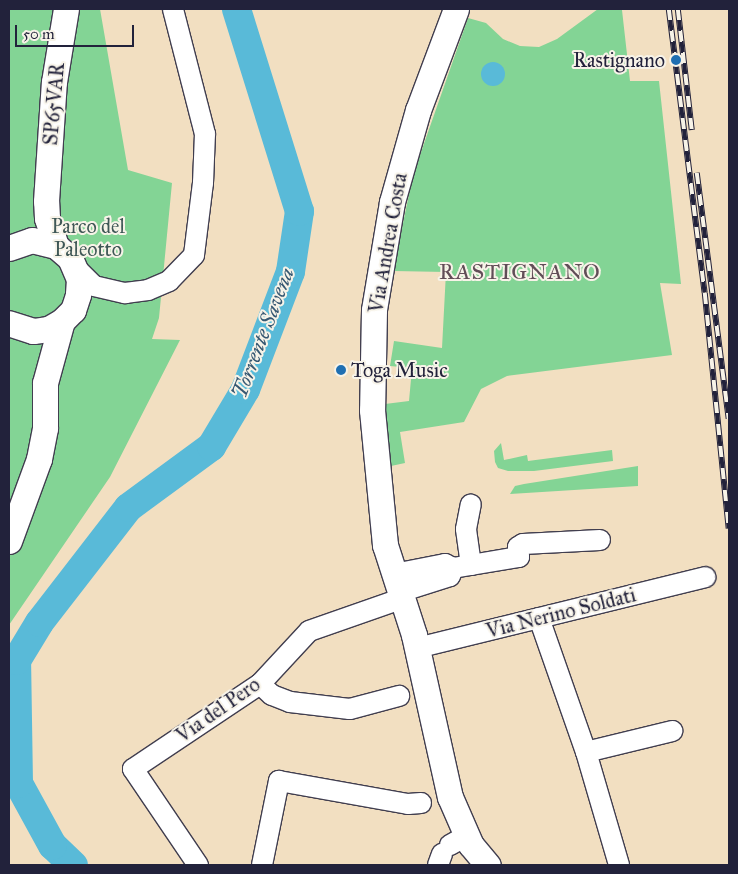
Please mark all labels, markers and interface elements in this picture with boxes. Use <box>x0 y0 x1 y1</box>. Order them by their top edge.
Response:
scale bar <box>18 15 136 47</box>
text: 50 m <box>23 25 55 43</box>
place label: Rastignano <box>573 48 665 72</box>
marker: Rastignano <box>669 53 683 67</box>
street label: SP65VAR <box>38 62 70 146</box>
street label: Via Andrea Costa <box>364 171 412 315</box>
park label: Parco del Paleotto <box>51 214 125 261</box>
district label: RASTIGNANO <box>438 259 602 285</box>
water label: Torrente Savena <box>227 264 299 402</box>
place label: Toga Music <box>351 358 448 382</box>
marker: Toga Music <box>335 364 347 376</box>
street label: Via Nerino Soldati <box>484 583 638 643</box>
street label: Via del Pero <box>171 672 265 748</box>

